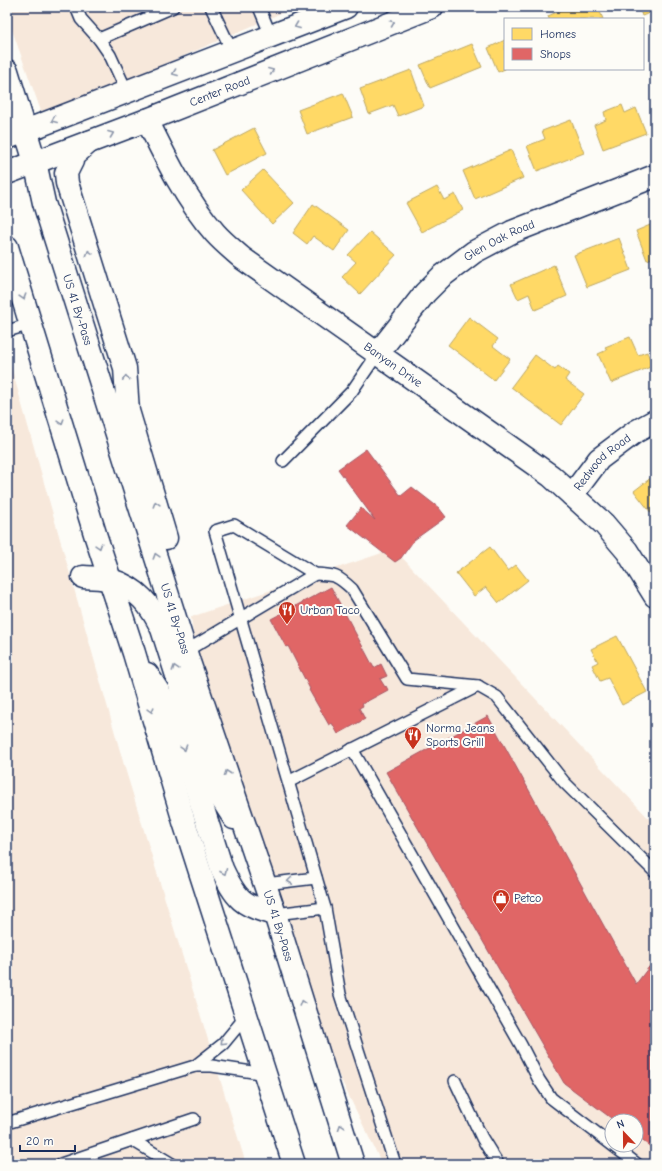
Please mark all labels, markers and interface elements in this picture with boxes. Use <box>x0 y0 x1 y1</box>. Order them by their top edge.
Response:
legend <box>504 18 644 70</box>
one-way arrow <box>388 19 395 27</box>
one-way arrow <box>293 22 300 30</box>
text: Homes <box>540 27 576 41</box>
text: Shops <box>540 47 571 61</box>
one-way arrow <box>268 67 275 75</box>
one-way arrow <box>172 69 179 77</box>
street label: Center Road <box>188 73 252 109</box>
one-way arrow <box>51 115 58 123</box>
one-way arrow <box>108 130 115 138</box>
street label: Glen Oak Road <box>461 217 537 264</box>
one-way arrow <box>86 250 94 257</box>
street label: US 41 By-Pass <box>60 272 95 347</box>
one-way arrow <box>18 294 27 301</box>
street label: Banyan Drive <box>361 339 425 390</box>
one-way arrow <box>121 375 130 381</box>
one-way arrow <box>56 418 65 425</box>
street label: Redwood Road <box>571 431 633 493</box>
one-way arrow <box>152 501 161 508</box>
one-way arrow <box>94 542 103 549</box>
one-way arrow <box>152 553 161 560</box>
street label: US 41 By-Pass <box>158 581 193 656</box>
restaurant icon: Urban Taco <box>277 600 297 625</box>
place label: Urban Taco <box>300 603 360 617</box>
one-way arrow <box>171 665 180 672</box>
one-way arrow <box>146 706 155 713</box>
place label: Norma Jeans Sports Grill <box>426 721 494 749</box>
restaurant icon: Norma Jeans Sports Grill <box>403 725 423 750</box>
one-way arrow <box>179 745 188 752</box>
one-way arrow <box>223 770 232 777</box>
one-way arrow <box>219 868 227 875</box>
one-way arrow <box>287 876 293 885</box>
street label: US 41 By-Pass <box>260 888 296 963</box>
shop icon: Petco <box>491 888 511 913</box>
place label: Petco <box>514 891 541 905</box>
one-way arrow <box>298 999 307 1006</box>
one-way arrow <box>220 1037 228 1045</box>
north arrow <box>604 1113 644 1153</box>
text: N <box>615 1117 626 1132</box>
one-way arrow <box>337 1124 346 1131</box>
scale bar <box>20 1127 75 1153</box>
text: 20 m <box>26 1134 54 1148</box>

